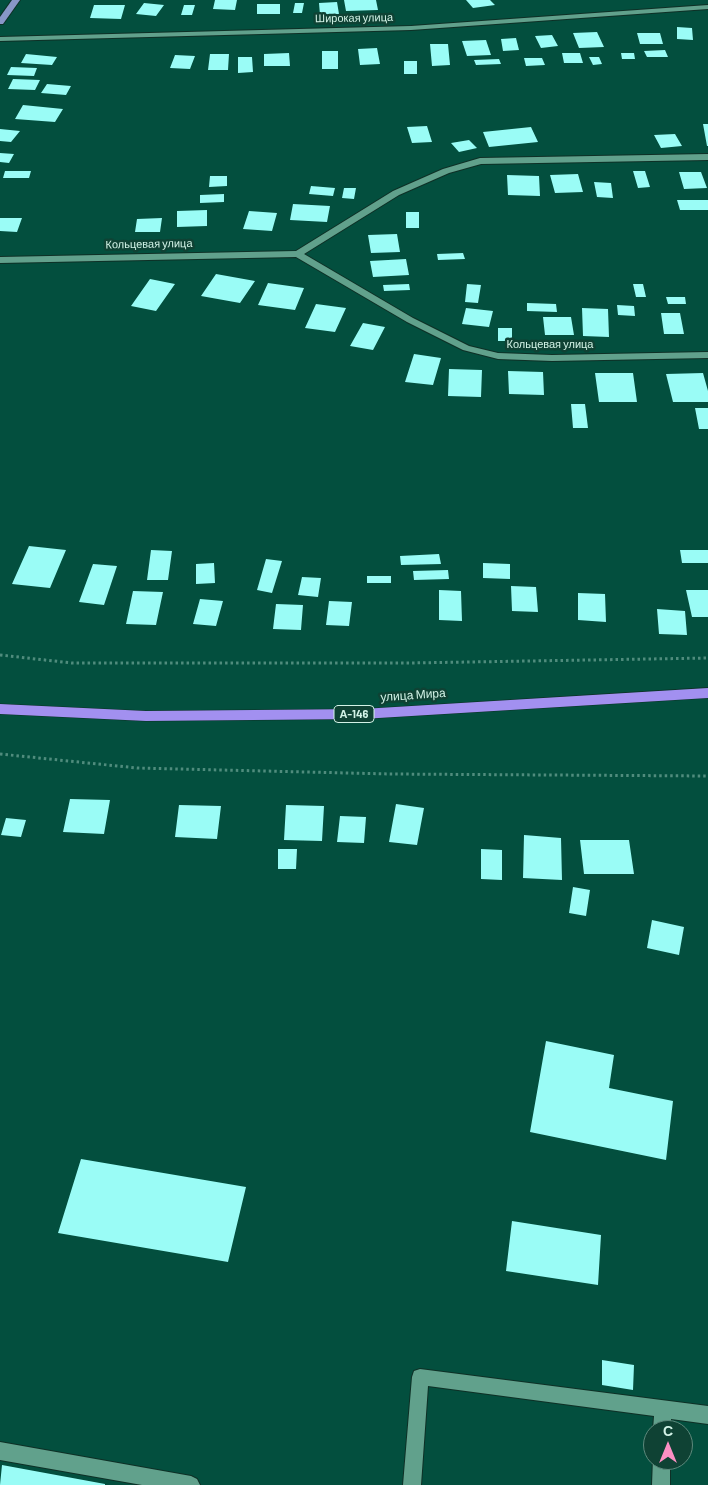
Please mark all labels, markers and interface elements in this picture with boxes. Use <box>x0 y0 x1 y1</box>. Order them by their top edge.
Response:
street label: Широкая улица <box>315 11 393 25</box>
street label: Кольцевая улица <box>105 237 193 251</box>
street label: Кольцевая улица <box>507 337 593 351</box>
street label: улица Мира <box>380 686 446 704</box>
road number: А-146 <box>334 706 374 722</box>
north arrow <box>643 1420 693 1470</box>
text: С <box>663 1422 673 1439</box>

